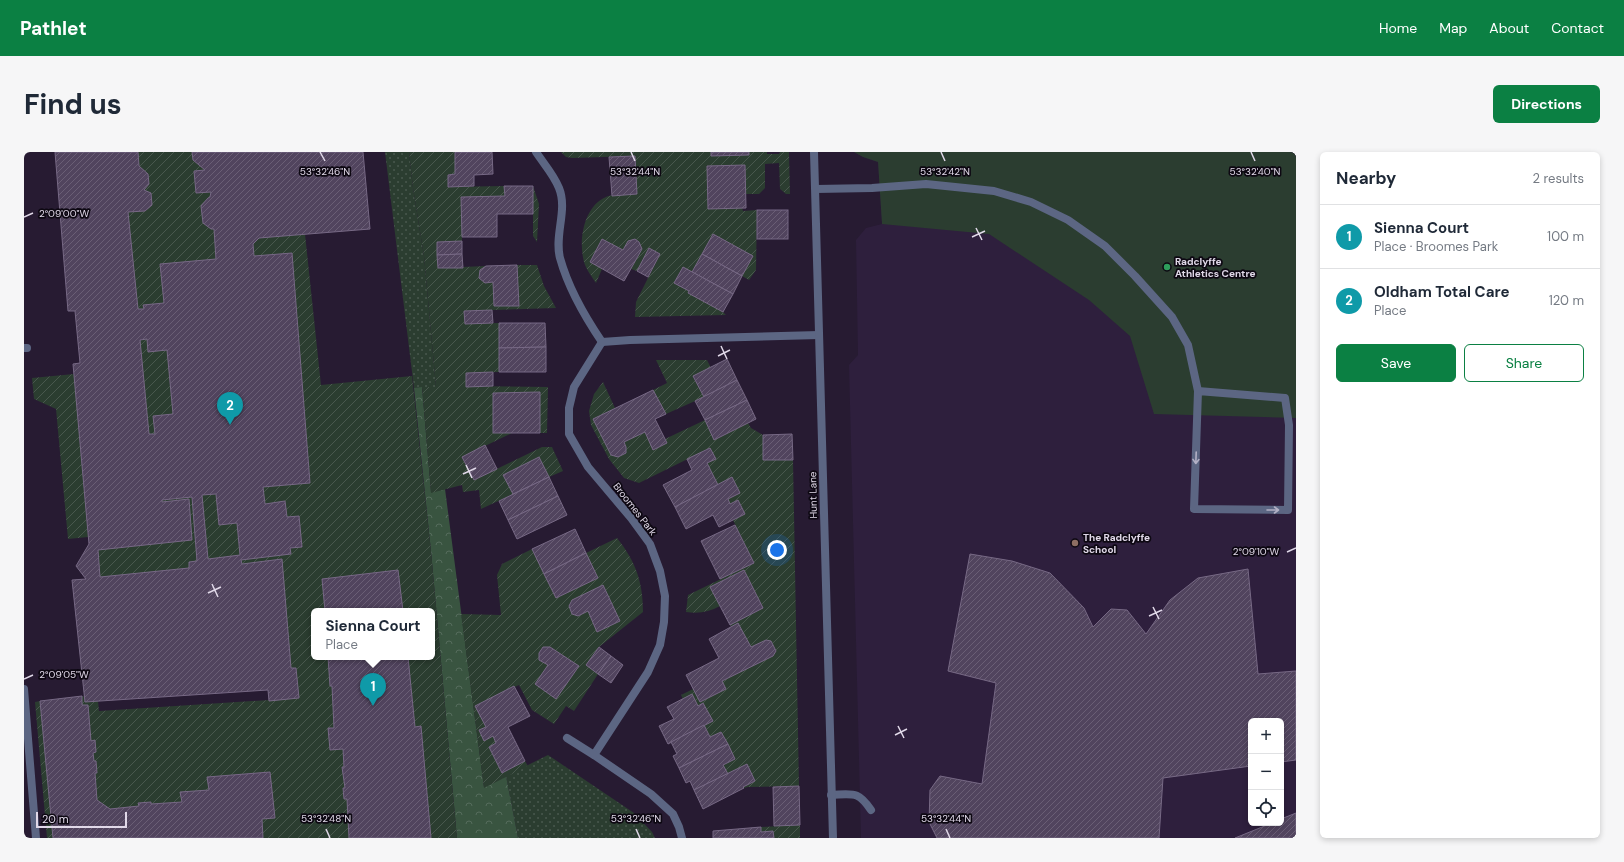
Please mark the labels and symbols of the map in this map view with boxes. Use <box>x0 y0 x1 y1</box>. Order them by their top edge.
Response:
text: 53°32'46"N <box>300 165 350 178</box>
text: 53°32'44"N <box>610 165 660 178</box>
text: 53°32'42"N <box>920 165 970 178</box>
text: 53°32'40"N <box>1230 165 1281 178</box>
text: 2°09'00"W <box>39 207 89 220</box>
place label: Radclyffe Athletics Centre <box>1175 255 1255 280</box>
marker: Radclyffe Athletics Centre <box>1162 262 1172 272</box>
pin: 2 <box>217 392 243 425</box>
one-way arrow <box>1193 451 1200 464</box>
street label: Hunt Lane <box>806 471 820 519</box>
street label: Broomes Park <box>610 480 660 538</box>
one-way arrow <box>1266 506 1279 514</box>
place label: The Radclyffe School <box>1083 531 1150 556</box>
marker: The Radclyffe School <box>1070 538 1080 548</box>
your location <box>767 540 787 560</box>
text: 2°09'10"W <box>1233 545 1280 558</box>
text: 2°09'05"W <box>39 668 89 681</box>
pin: 1 <box>360 673 386 706</box>
scale bar <box>36 810 127 829</box>
text: 53°32'48"N <box>301 812 351 825</box>
text: 53°32'46"N <box>611 812 661 825</box>
text: 53°32'44"N <box>921 812 971 825</box>

